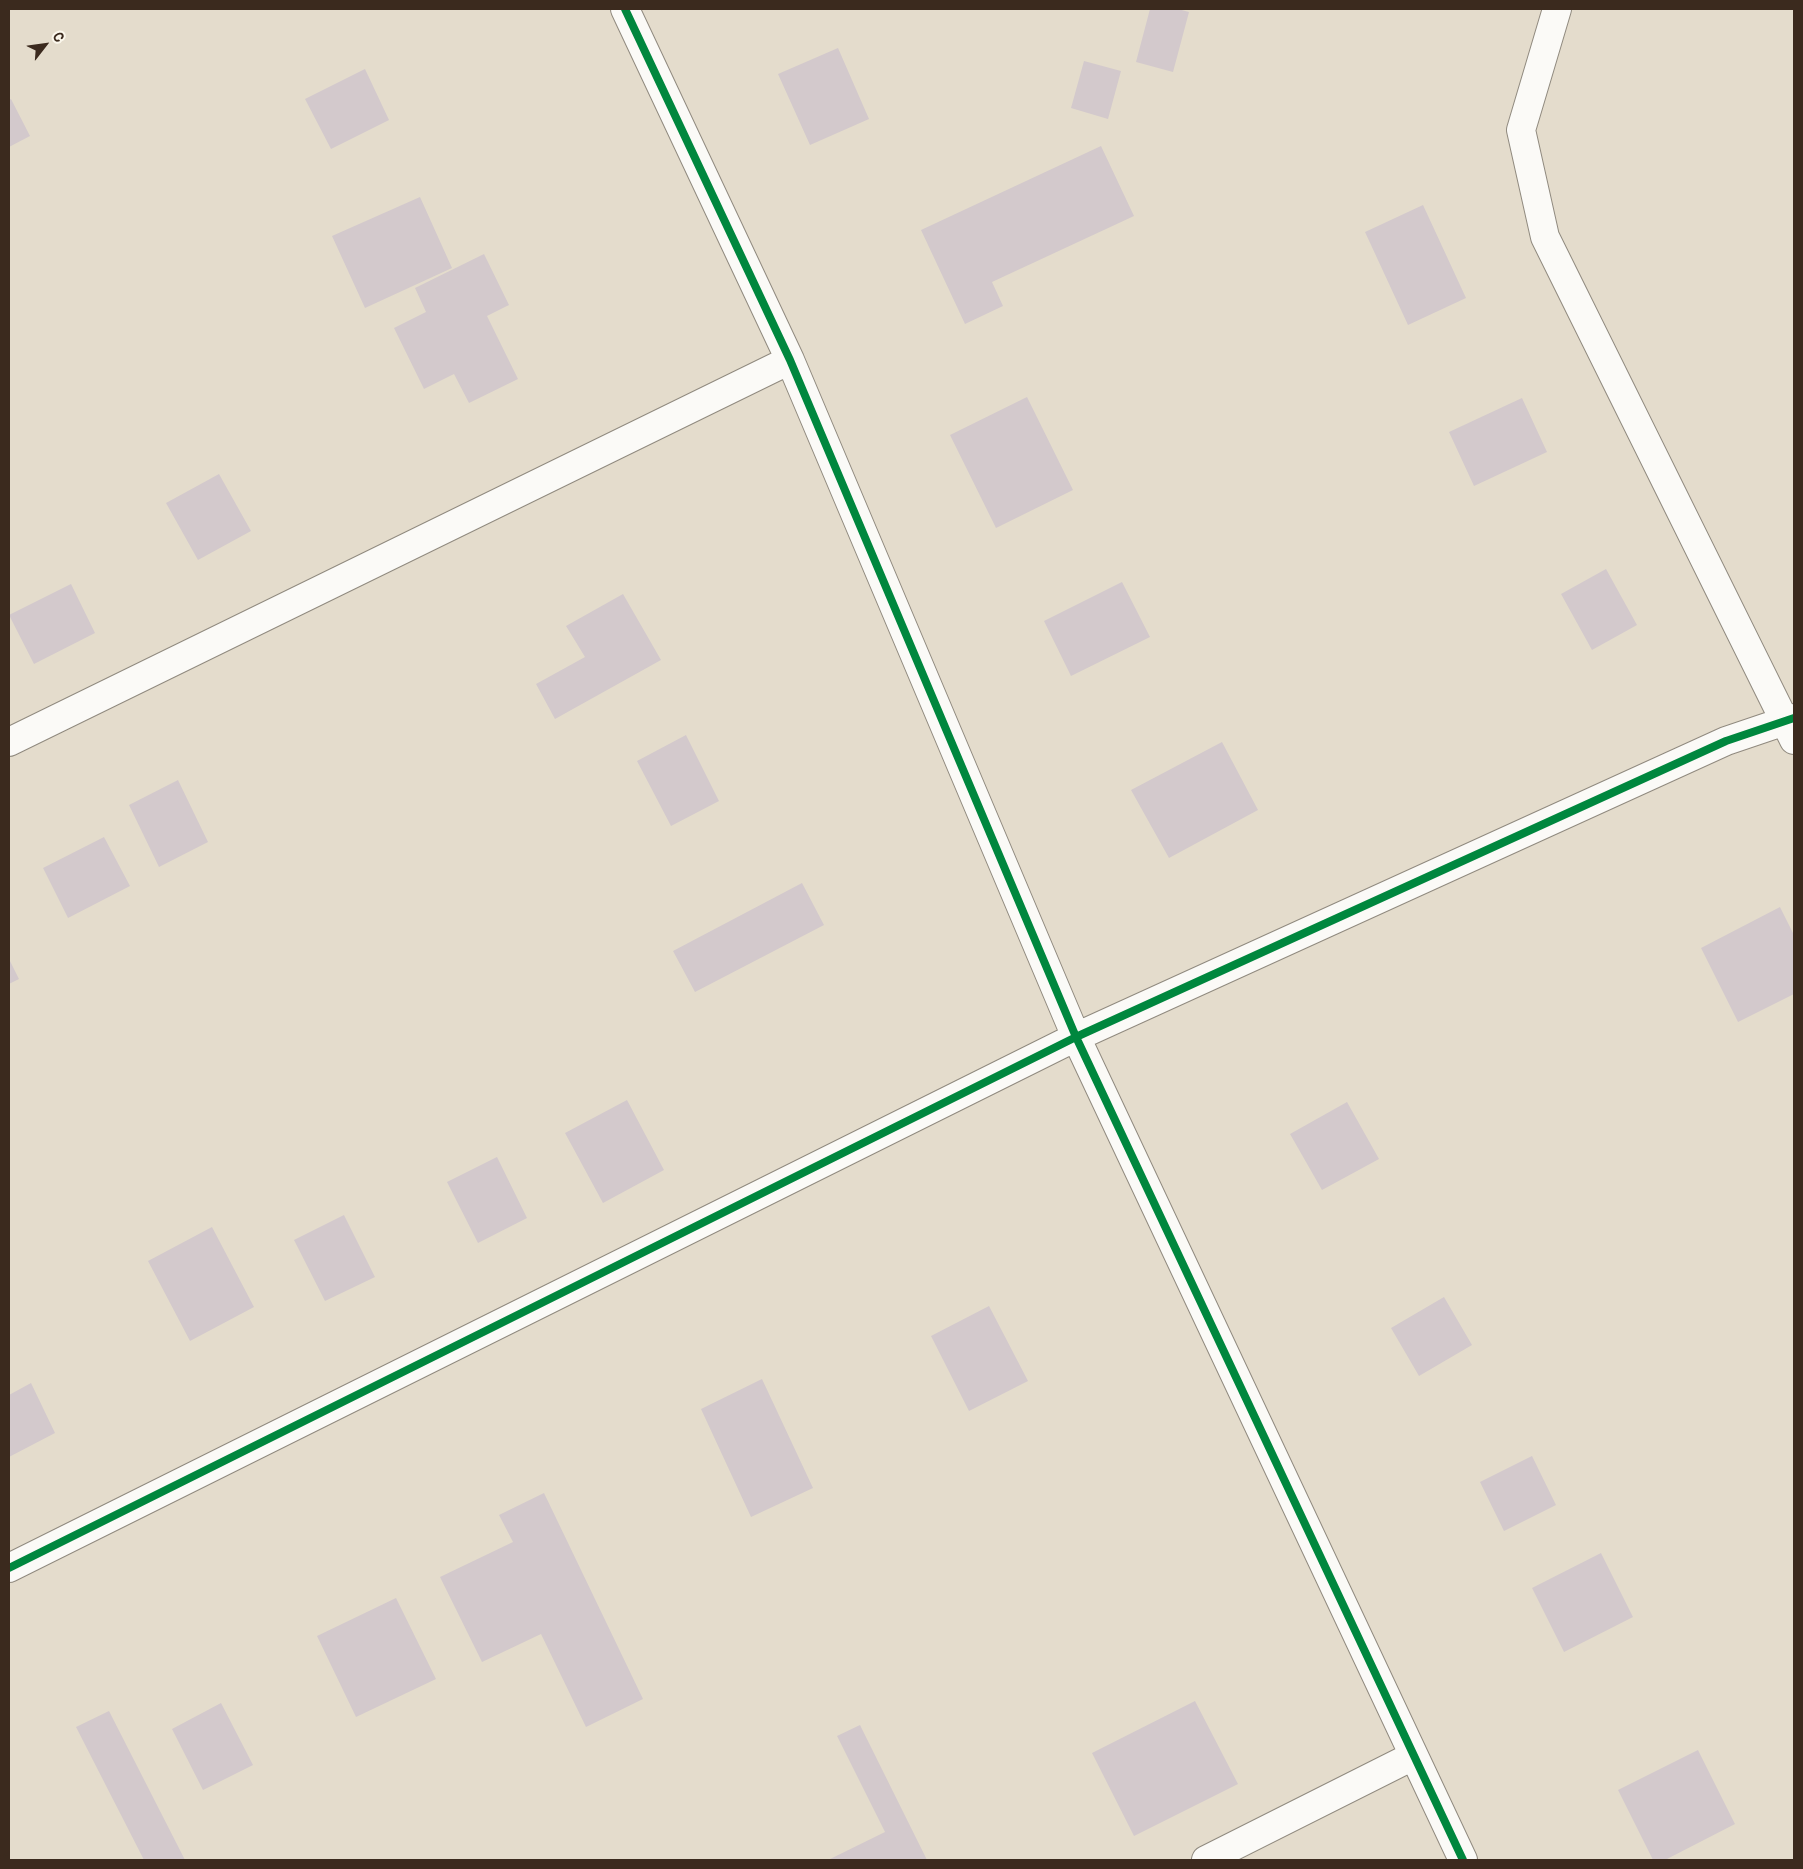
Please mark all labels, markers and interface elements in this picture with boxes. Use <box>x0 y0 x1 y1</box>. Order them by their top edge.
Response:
north arrow <box>20 20 70 70</box>
text: С <box>49 29 68 45</box>

